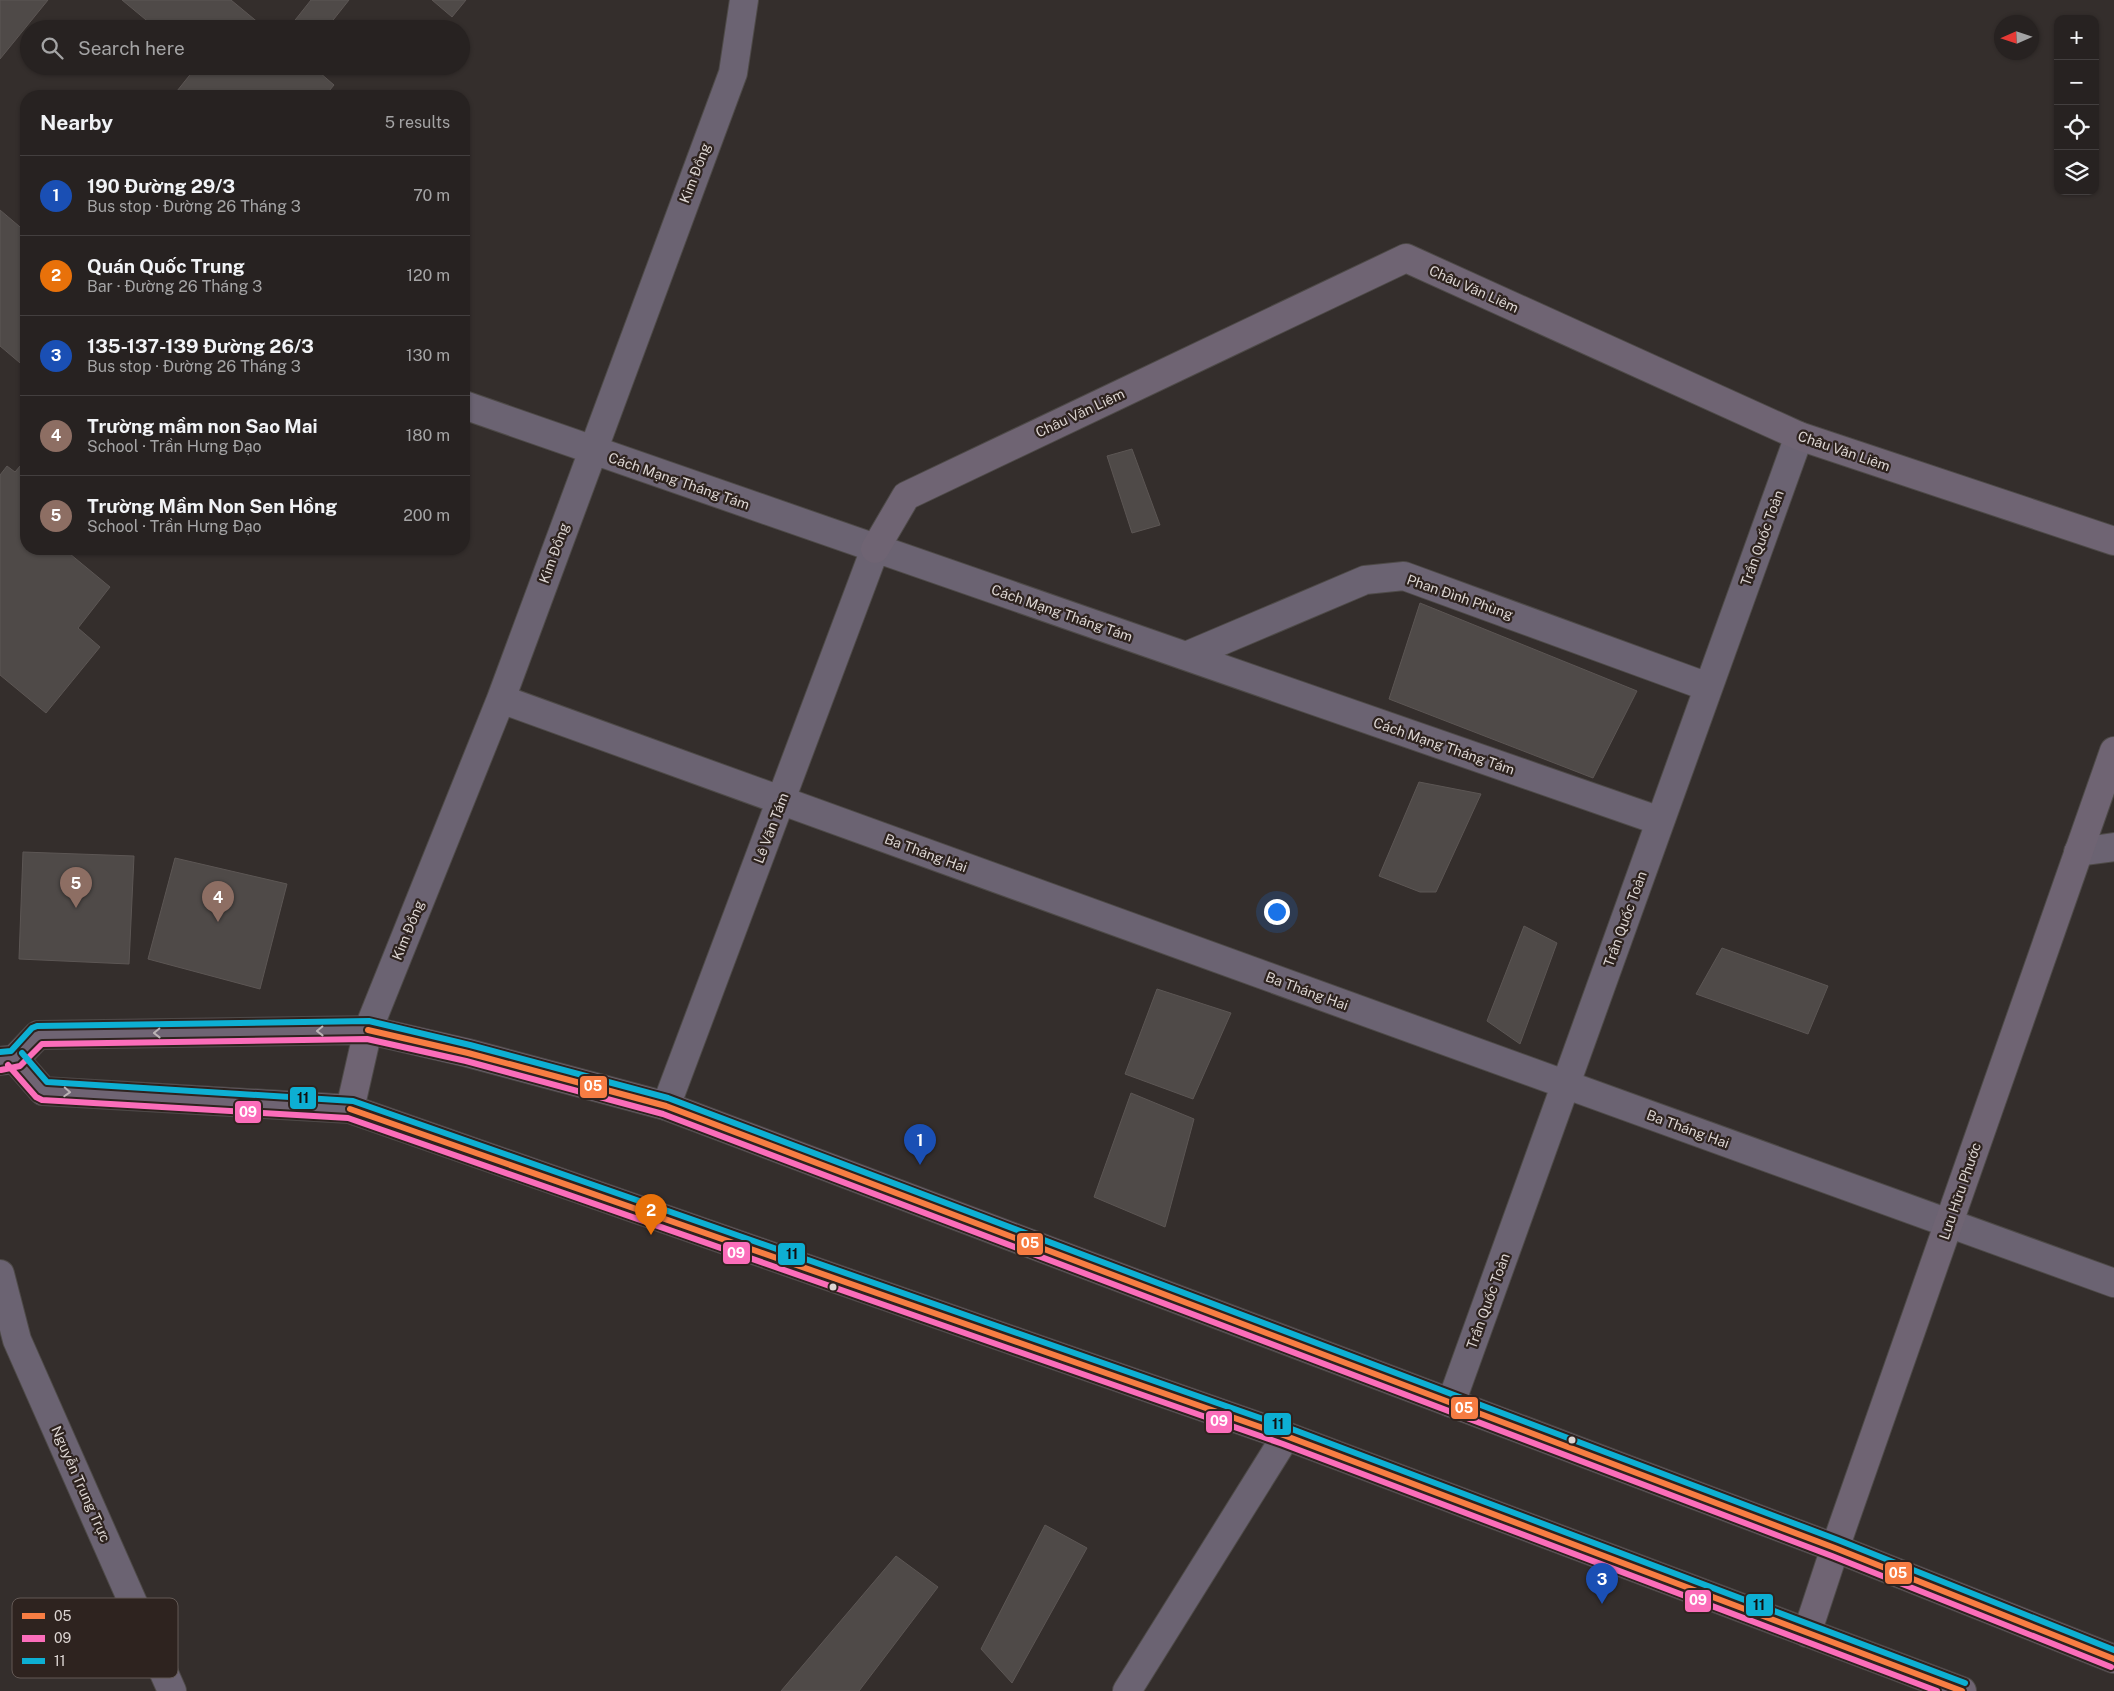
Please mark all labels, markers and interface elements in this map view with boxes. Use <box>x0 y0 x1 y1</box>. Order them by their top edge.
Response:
north arrow <box>1994 15 2039 60</box>
map controls <box>2054 15 2099 195</box>
button: + <box>2054 15 2099 60</box>
search box <box>20 20 470 75</box>
icon: search <box>38 34 66 62</box>
text: Search here <box>78 37 185 59</box>
button: − <box>2054 60 2099 105</box>
button: locate <box>2054 105 2099 150</box>
text: Nearby <box>40 110 113 135</box>
text: 5 results <box>385 113 450 132</box>
street label: Kim Đồng <box>676 140 714 205</box>
button: layers <box>2054 150 2099 195</box>
text: 190 Đường 29/3 <box>87 175 235 197</box>
text: 1 <box>53 186 59 205</box>
text: 70 m <box>413 186 450 205</box>
text: Bus stop · Đường 26 Tháng 3 <box>87 197 301 216</box>
text: Quán Quốc Trung <box>87 255 245 277</box>
street label: Châu Văn Liêm <box>1427 262 1521 316</box>
text: 2 <box>51 266 61 285</box>
text: 120 m <box>406 266 450 285</box>
text: Bar · Đường 26 Tháng 3 <box>87 277 262 296</box>
text: 135-137-139 Đường 26/3 <box>87 335 314 357</box>
text: 3 <box>51 346 61 365</box>
text: 130 m <box>406 346 450 365</box>
text: Bus stop · Đường 26 Tháng 3 <box>87 357 301 376</box>
street label: Châu Văn Liêm <box>1033 385 1127 441</box>
text: Trường mầm non Sao Mai <box>87 415 318 437</box>
text: 4 <box>51 426 61 445</box>
text: 180 m <box>406 426 450 445</box>
street label: Châu Văn Liêm <box>1796 428 1892 474</box>
text: School · Trần Hưng Đạo <box>87 437 262 456</box>
street label: Cách Mạng Tháng Tám <box>606 449 752 513</box>
street label: Trần Quốc Toản <box>1737 488 1787 588</box>
text: Trường Mầm Non Sen Hồng <box>87 495 337 517</box>
text: 5 <box>51 506 61 525</box>
text: 200 m <box>403 506 450 525</box>
text: School · Trần Hưng Đạo <box>87 517 262 536</box>
street label: Kim Đồng <box>536 520 572 585</box>
street label: Phan Đình Phùng <box>1405 571 1515 623</box>
street label: Cách Mạng Tháng Tám <box>989 581 1135 645</box>
street label: Cách Mạng Tháng Tám <box>1371 714 1517 778</box>
street label: Lê Văn Tám <box>750 791 792 865</box>
street label: Ba Tháng Hai <box>883 831 969 875</box>
pin: 5 <box>60 867 92 908</box>
street label: Trần Quốc Toản <box>1600 869 1650 969</box>
pin: 4 <box>202 881 234 922</box>
street label: Kim Đồng <box>389 897 427 962</box>
your location <box>1264 899 1290 925</box>
street label: Ba Tháng Hai <box>1264 969 1350 1013</box>
one-way arrow <box>315 1026 323 1036</box>
one-way arrow <box>153 1028 161 1039</box>
line badge: 05 <box>579 1075 608 1099</box>
text: 05 <box>584 1078 602 1094</box>
line badge: 11 <box>289 1086 317 1110</box>
one-way arrow <box>63 1087 71 1098</box>
text: 11 <box>297 1090 309 1106</box>
line badge: 09 <box>234 1100 262 1124</box>
text: 09 <box>239 1104 257 1120</box>
street label: Ba Tháng Hai <box>1645 1107 1731 1151</box>
pin: 1 <box>904 1124 936 1165</box>
street label: Lưu Hữu Phước <box>1936 1140 1984 1242</box>
pin: 2 <box>635 1194 667 1235</box>
line badge: 05 <box>1016 1232 1044 1256</box>
text: 05 <box>1021 1235 1039 1251</box>
line badge: 09 <box>722 1241 751 1265</box>
line badge: 11 <box>777 1242 806 1266</box>
text: 09 <box>727 1245 745 1261</box>
text: 11 <box>786 1246 798 1262</box>
street label: Trần Quốc Toản <box>1463 1251 1513 1351</box>
unlabelled marker <box>828 1282 838 1292</box>
line badge: 05 <box>1450 1396 1479 1420</box>
text: 05 <box>1455 1400 1473 1416</box>
line badge: 09 <box>1205 1410 1233 1434</box>
line badge: 11 <box>1263 1412 1292 1436</box>
text: 09 <box>1210 1413 1228 1429</box>
text: 11 <box>1272 1416 1284 1432</box>
street label: Nguyễn Trung Trực <box>48 1423 114 1545</box>
unlabelled marker <box>1567 1435 1577 1445</box>
line badge: 05 <box>1884 1561 1913 1585</box>
pin: 3 <box>1586 1563 1618 1604</box>
text: 05 <box>1889 1565 1907 1581</box>
line badge: 09 <box>1684 1589 1712 1613</box>
text: 09 <box>1689 1592 1707 1608</box>
line badge: 11 <box>1745 1593 1774 1617</box>
text: 11 <box>1753 1597 1765 1613</box>
legend <box>12 1598 178 1678</box>
text: 05 <box>54 1608 72 1624</box>
text: 09 <box>54 1630 71 1646</box>
text: 11 <box>54 1653 65 1669</box>

